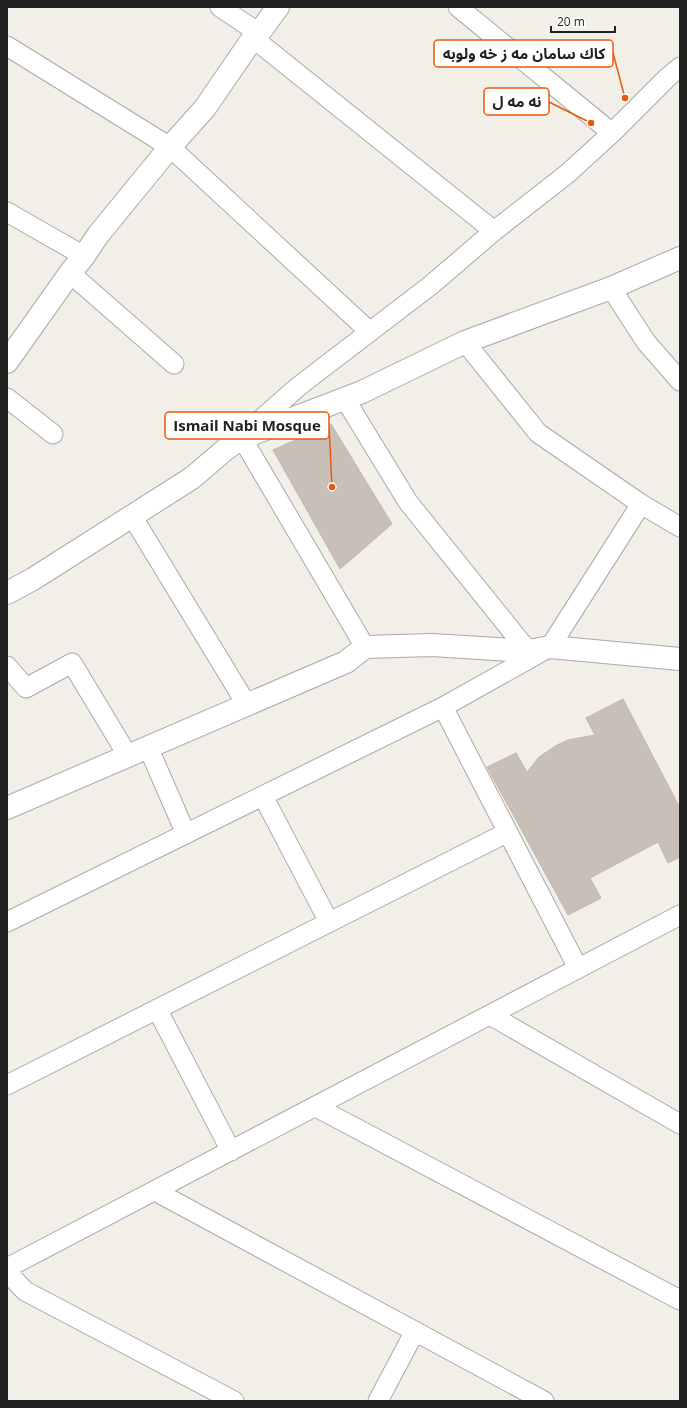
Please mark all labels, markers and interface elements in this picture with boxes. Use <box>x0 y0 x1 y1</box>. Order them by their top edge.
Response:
scale bar <box>551 8 615 34</box>
text: 20 m <box>557 13 585 30</box>
callout: كاك سامان مه ز خه ولوبه <box>434 40 613 67</box>
text: كاك سامان مه ز خه ولوبه <box>443 43 605 63</box>
callout: نه مه ل <box>484 88 549 115</box>
text: نه مه ل <box>492 91 542 111</box>
callout: Ismail Nabi Mosque <box>165 412 329 439</box>
text: Ismail Nabi Mosque <box>173 415 321 435</box>

